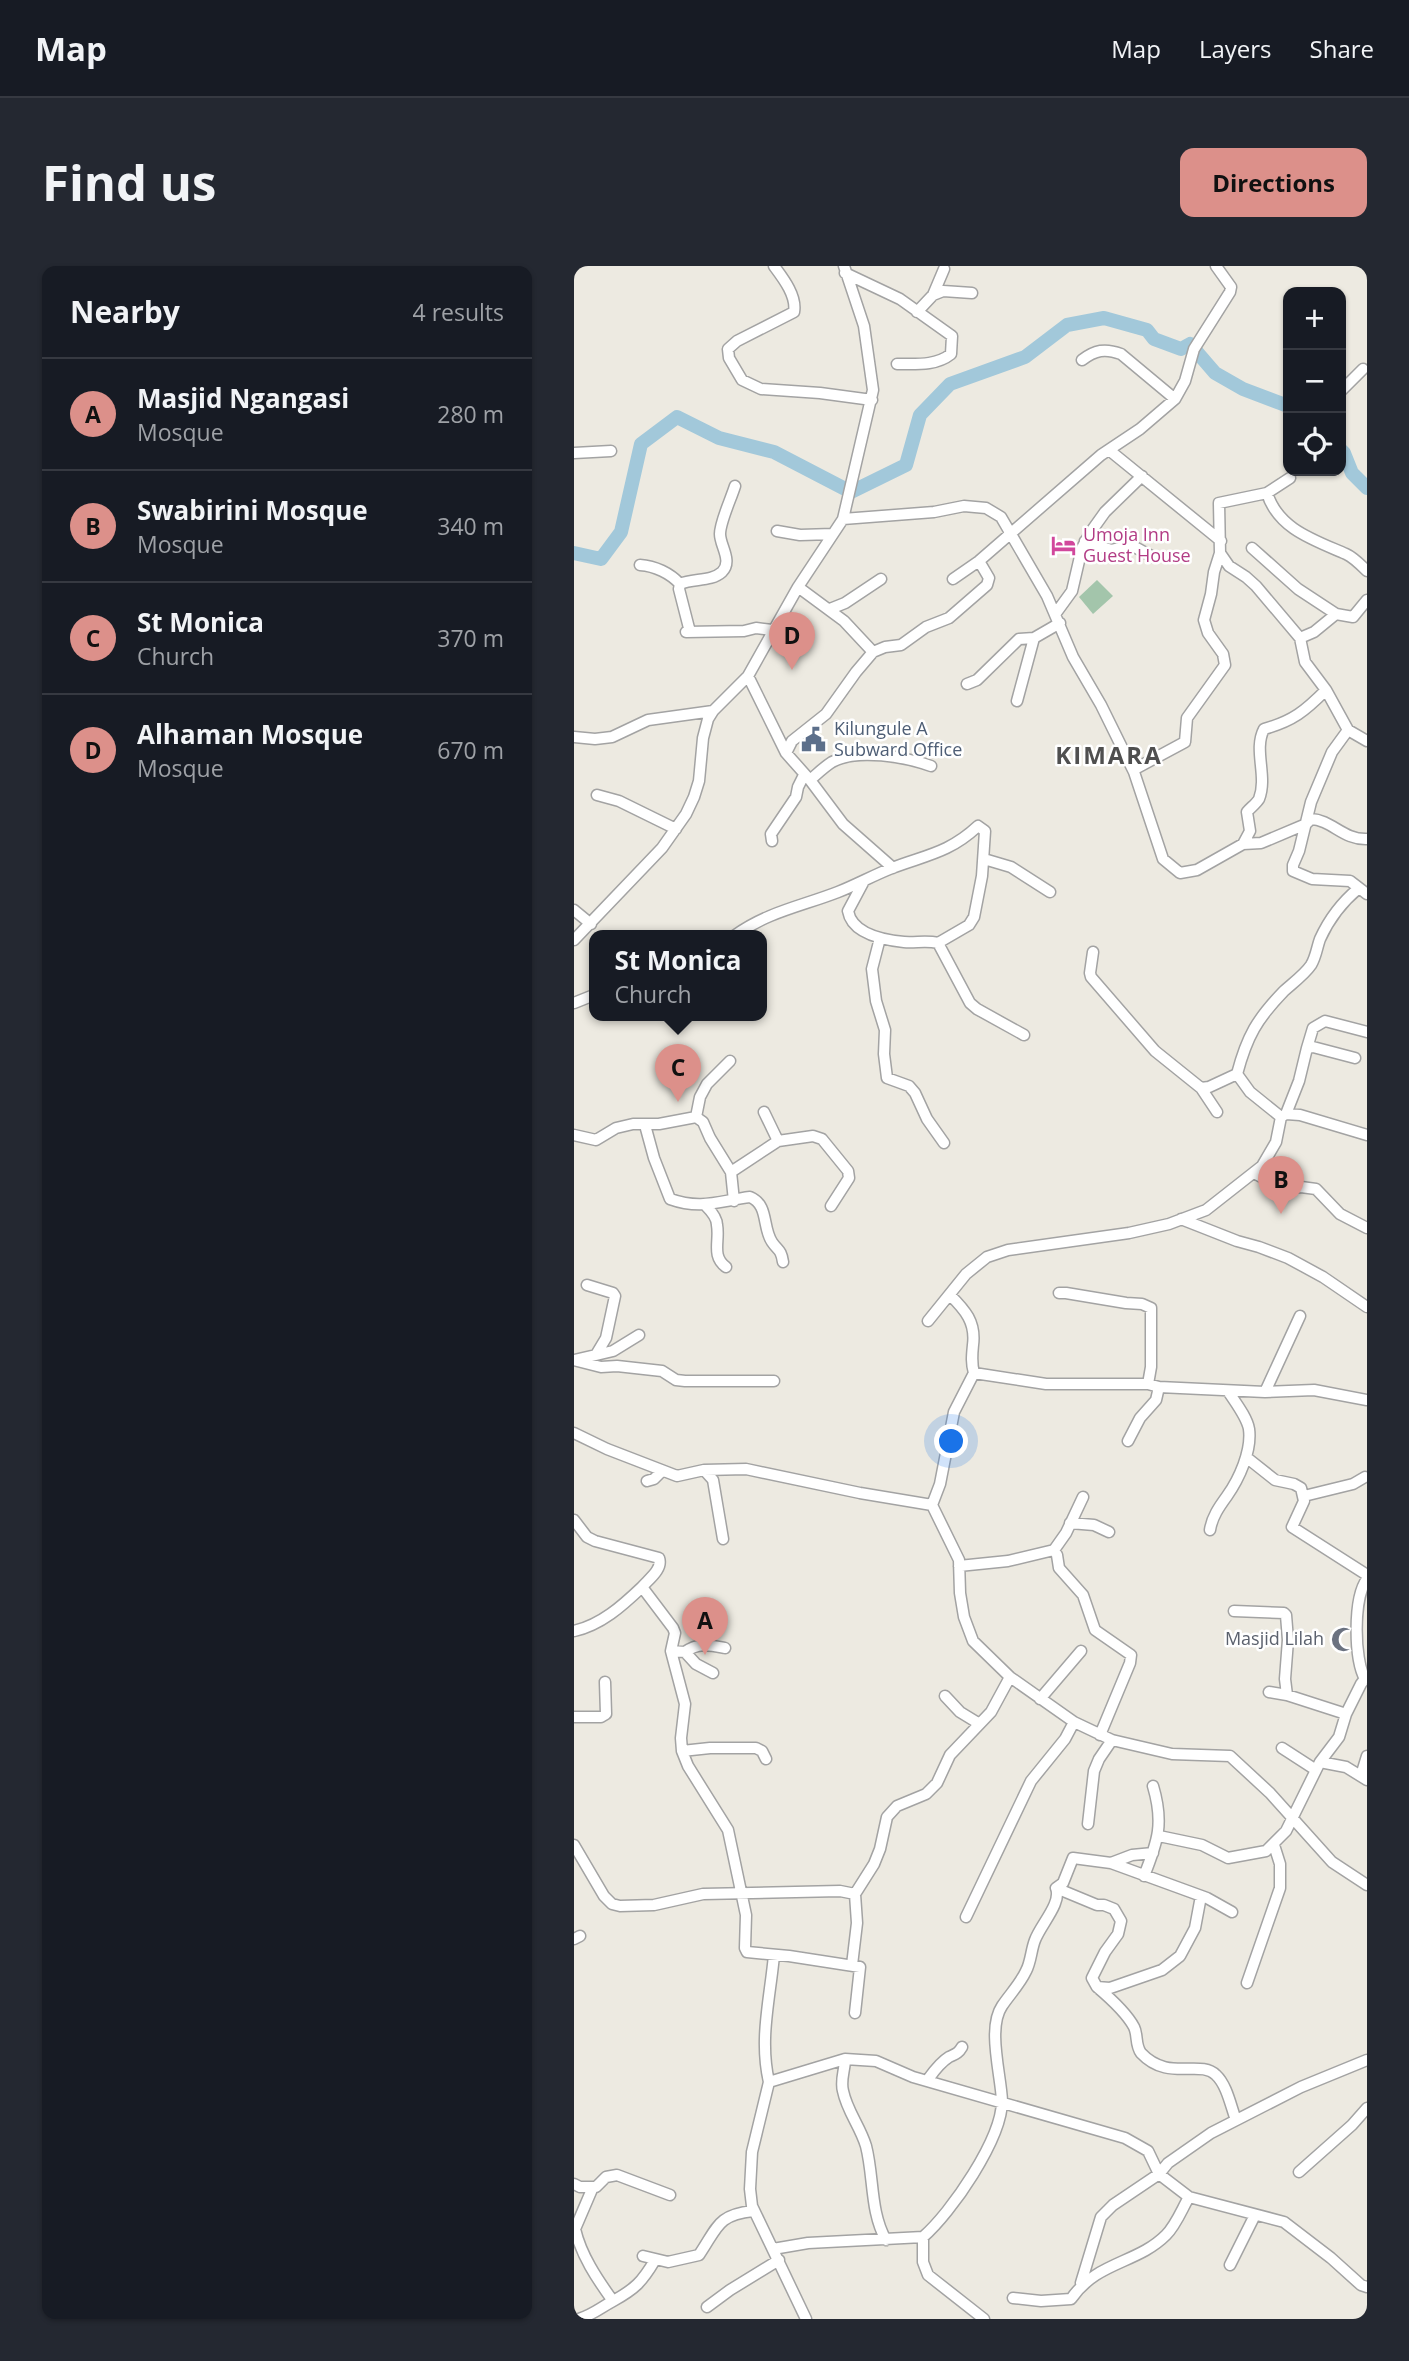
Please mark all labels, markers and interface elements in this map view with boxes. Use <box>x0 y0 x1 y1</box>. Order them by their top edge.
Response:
text: Map <box>35 26 107 71</box>
text: Map <box>1111 32 1161 65</box>
text: Layers <box>1199 32 1272 65</box>
text: Share <box>1310 32 1374 65</box>
button: Directions <box>1180 148 1367 217</box>
text: Find us <box>42 149 216 215</box>
map controls <box>1283 287 1346 476</box>
button: + <box>1283 287 1346 350</box>
text: Nearby <box>70 291 180 332</box>
text: 4 results <box>413 296 504 328</box>
button: − <box>1283 350 1346 413</box>
text: Masjid Ngangasi <box>137 380 349 416</box>
text: A <box>85 398 101 430</box>
text: 280 m <box>437 398 504 430</box>
button: locate <box>1283 413 1346 476</box>
text: Mosque <box>137 416 224 448</box>
text: Swabirini Mosque <box>137 492 368 528</box>
text: B <box>85 510 101 542</box>
text: 340 m <box>437 510 504 542</box>
place label: Umoja Inn Guest House <box>1083 522 1191 567</box>
text: Mosque <box>137 528 224 560</box>
hotel icon: Umoja Inn Guest House <box>1049 531 1077 559</box>
text: St Monica <box>137 604 264 640</box>
pin: D <box>769 612 815 670</box>
text: C <box>86 622 100 654</box>
text: 370 m <box>437 622 504 654</box>
text: Church <box>137 640 214 672</box>
text: Alhaman Mosque <box>137 716 363 752</box>
place label: Kilungule A Subward Office <box>834 716 962 761</box>
public building icon: Kilungule A Subward Office <box>800 725 828 753</box>
text: D <box>84 734 102 766</box>
text: 670 m <box>437 734 504 766</box>
district label: KIMARA <box>1055 738 1163 771</box>
text: Mosque <box>137 752 224 784</box>
popup <box>589 930 767 1021</box>
text: St Monica <box>614 942 742 978</box>
text: Church <box>614 978 692 1010</box>
pin: C <box>655 1044 701 1102</box>
pin: B <box>1258 1156 1304 1214</box>
your location <box>934 1424 968 1458</box>
pin: A <box>682 1597 728 1655</box>
mosque icon: Masjid Lilah <box>1330 1625 1358 1653</box>
place label: Masjid Lilah <box>1225 1626 1324 1650</box>

